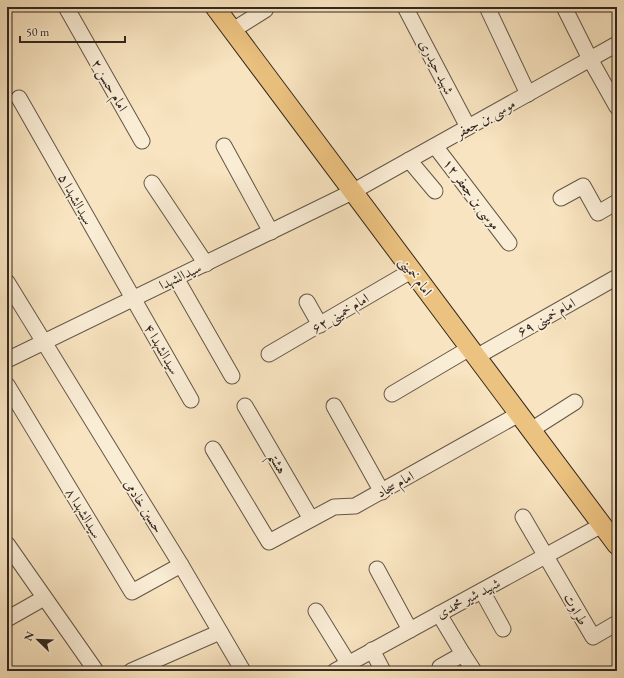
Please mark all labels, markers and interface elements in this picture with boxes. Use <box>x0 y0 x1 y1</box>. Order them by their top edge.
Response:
scale bar <box>20 18 125 44</box>
text: 50 m <box>26 24 50 40</box>
street label: شهید حیدری <box>415 36 459 98</box>
street label: امام حسن ۲ <box>84 56 132 116</box>
street label: موسی بن جعفر <box>450 94 519 144</box>
street label: موسی بن جعفر ۱۲ <box>438 155 505 234</box>
street label: سیدالشهدا ۵ <box>54 170 97 228</box>
street label: امام خمینی <box>392 253 437 302</box>
street label: سیدالشهدا <box>156 258 205 295</box>
street label: امام خمینی ۶۲ <box>308 289 374 341</box>
street label: امام خمینی ۶۹ <box>514 294 580 344</box>
street label: سیدالشهدا ۴ <box>139 320 184 378</box>
street label: هشتم <box>260 449 291 480</box>
street label: امام سجاد <box>373 466 419 505</box>
street label: حسین خادمی <box>120 476 168 536</box>
street label: سیدالشهدا ۸ <box>61 484 106 542</box>
street label: شهید شیر محمدی <box>433 574 504 623</box>
street label: طراوت <box>560 590 592 628</box>
north arrow <box>18 620 58 660</box>
text: N <box>21 629 37 643</box>

